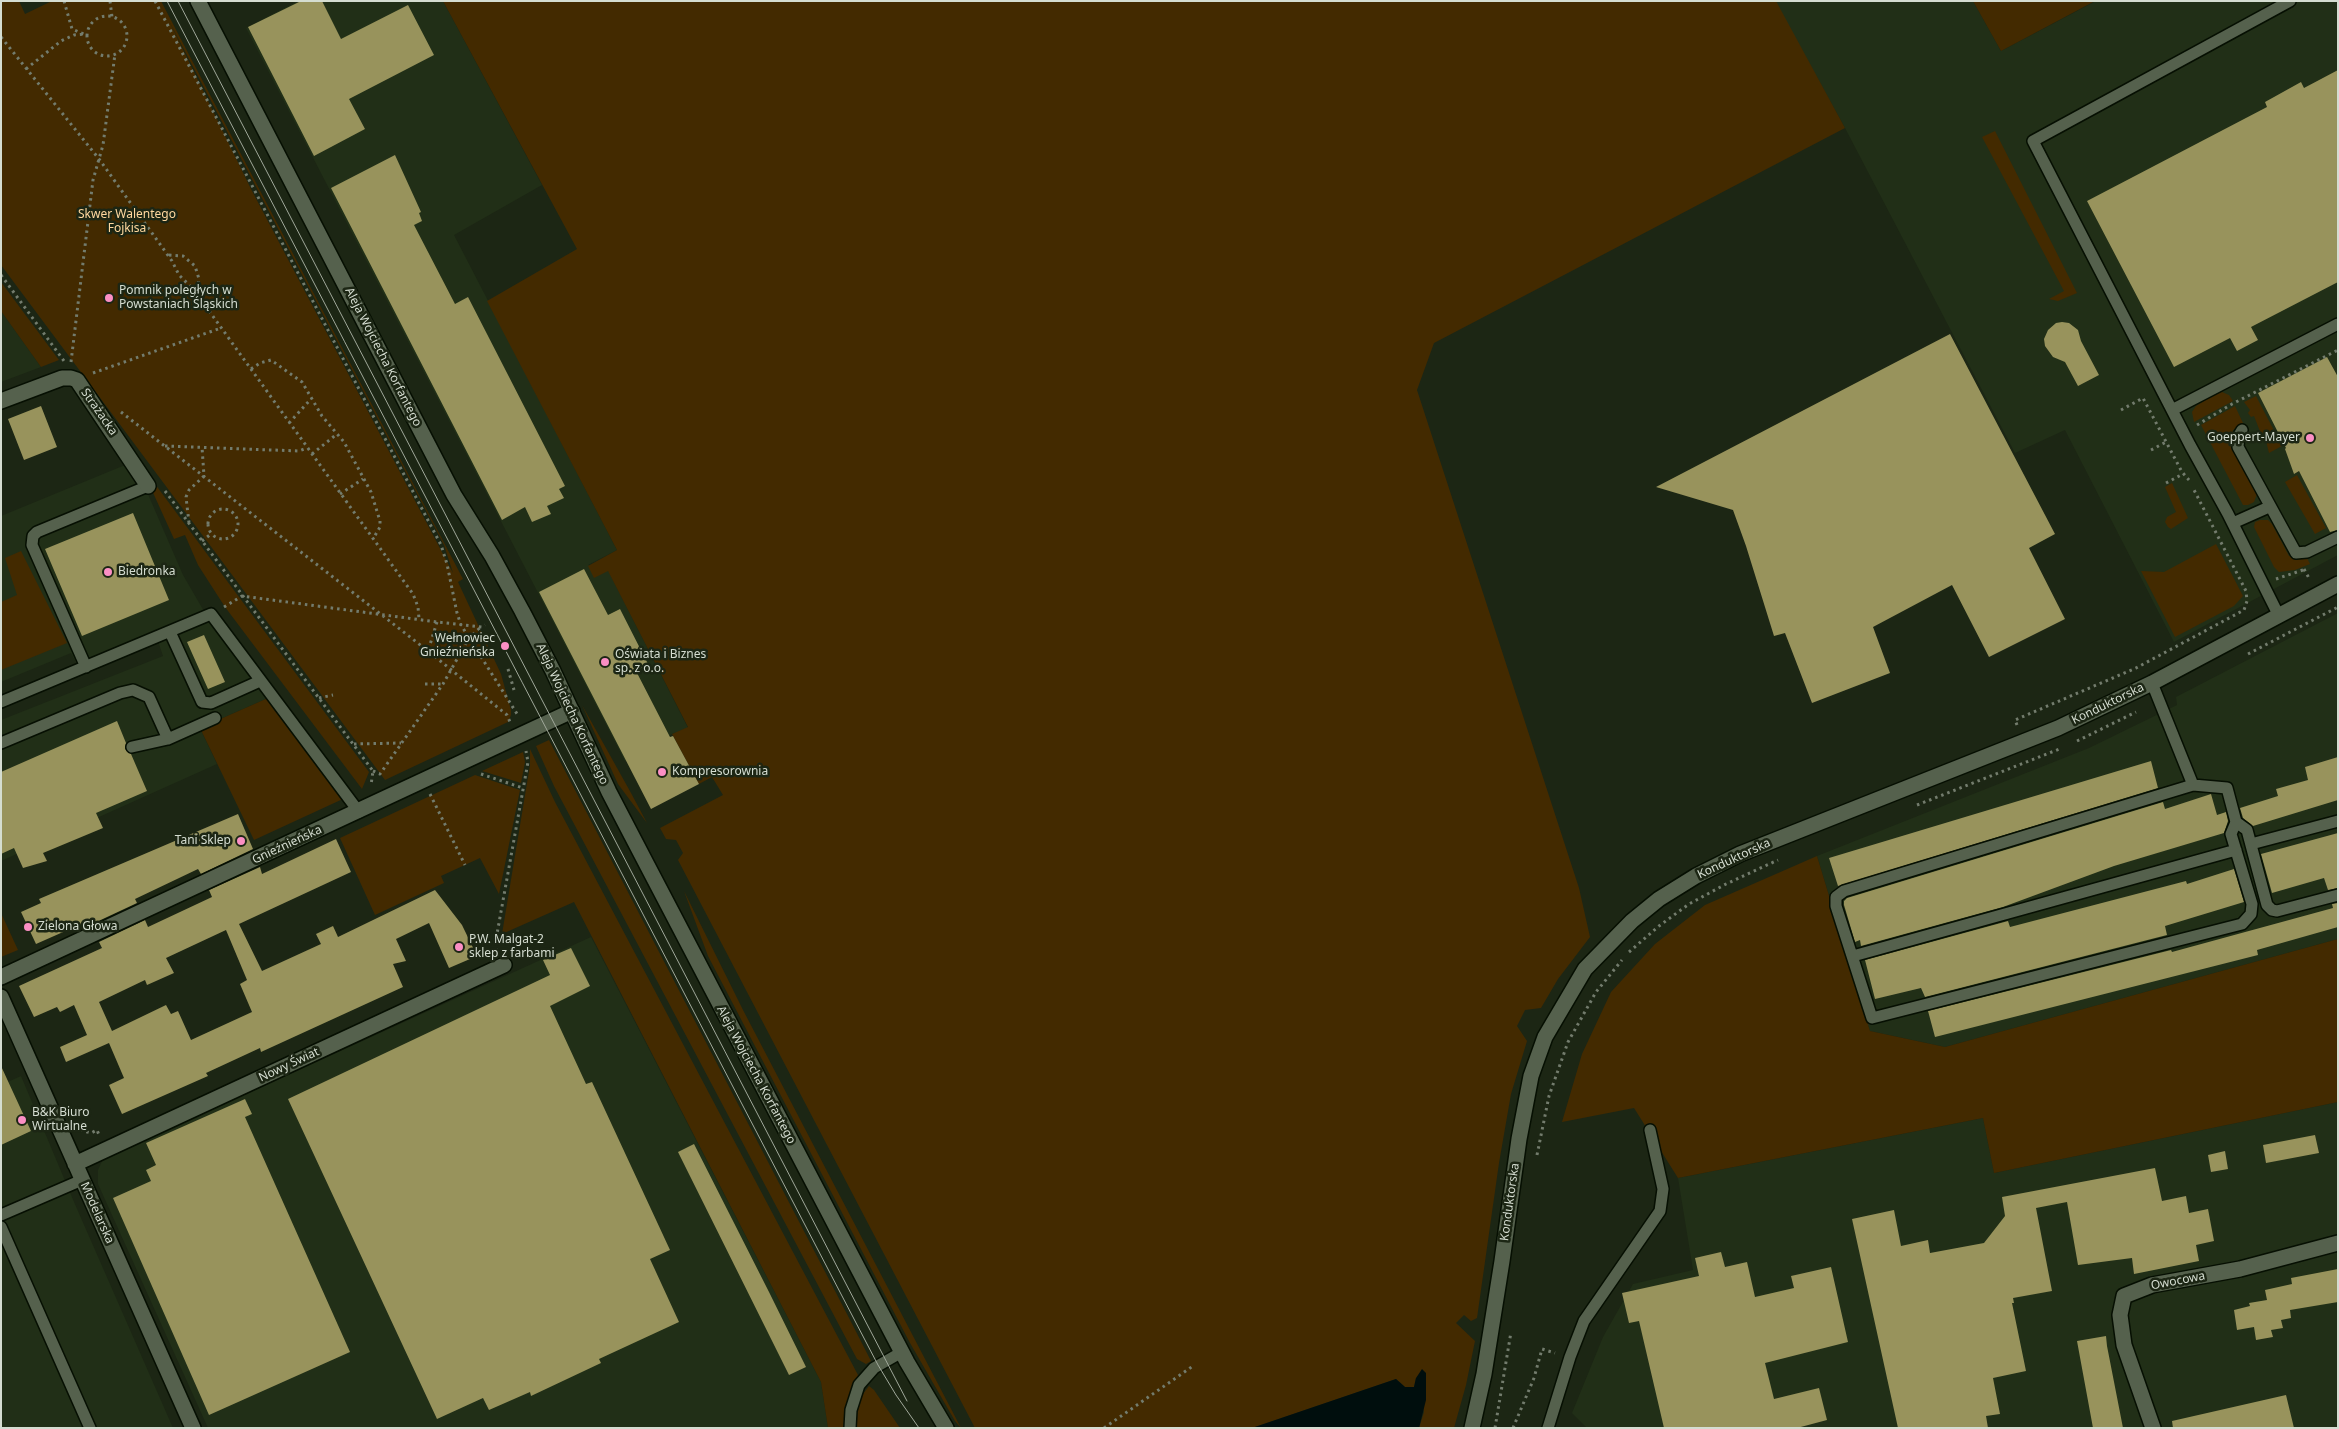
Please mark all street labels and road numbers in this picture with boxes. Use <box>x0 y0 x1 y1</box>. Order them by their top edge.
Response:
street label: Aleja Wojciecha Korfantego <box>342 285 424 429</box>
street label: Strażacka <box>78 386 120 438</box>
street label: Aleja Wojciecha Korfantego <box>533 641 611 787</box>
street label: Konduktorska <box>2069 680 2147 728</box>
street label: Gnieźnieńska <box>250 823 324 867</box>
street label: Konduktorska <box>1695 836 1773 882</box>
street label: Aleja Wojciecha Korfantego <box>713 1004 799 1146</box>
street label: Nowy Świat <box>257 1045 321 1085</box>
street label: Konduktorska <box>1497 1162 1523 1242</box>
street label: Modelarska <box>77 1180 117 1246</box>
street label: Owocowa <box>2150 1269 2206 1293</box>

